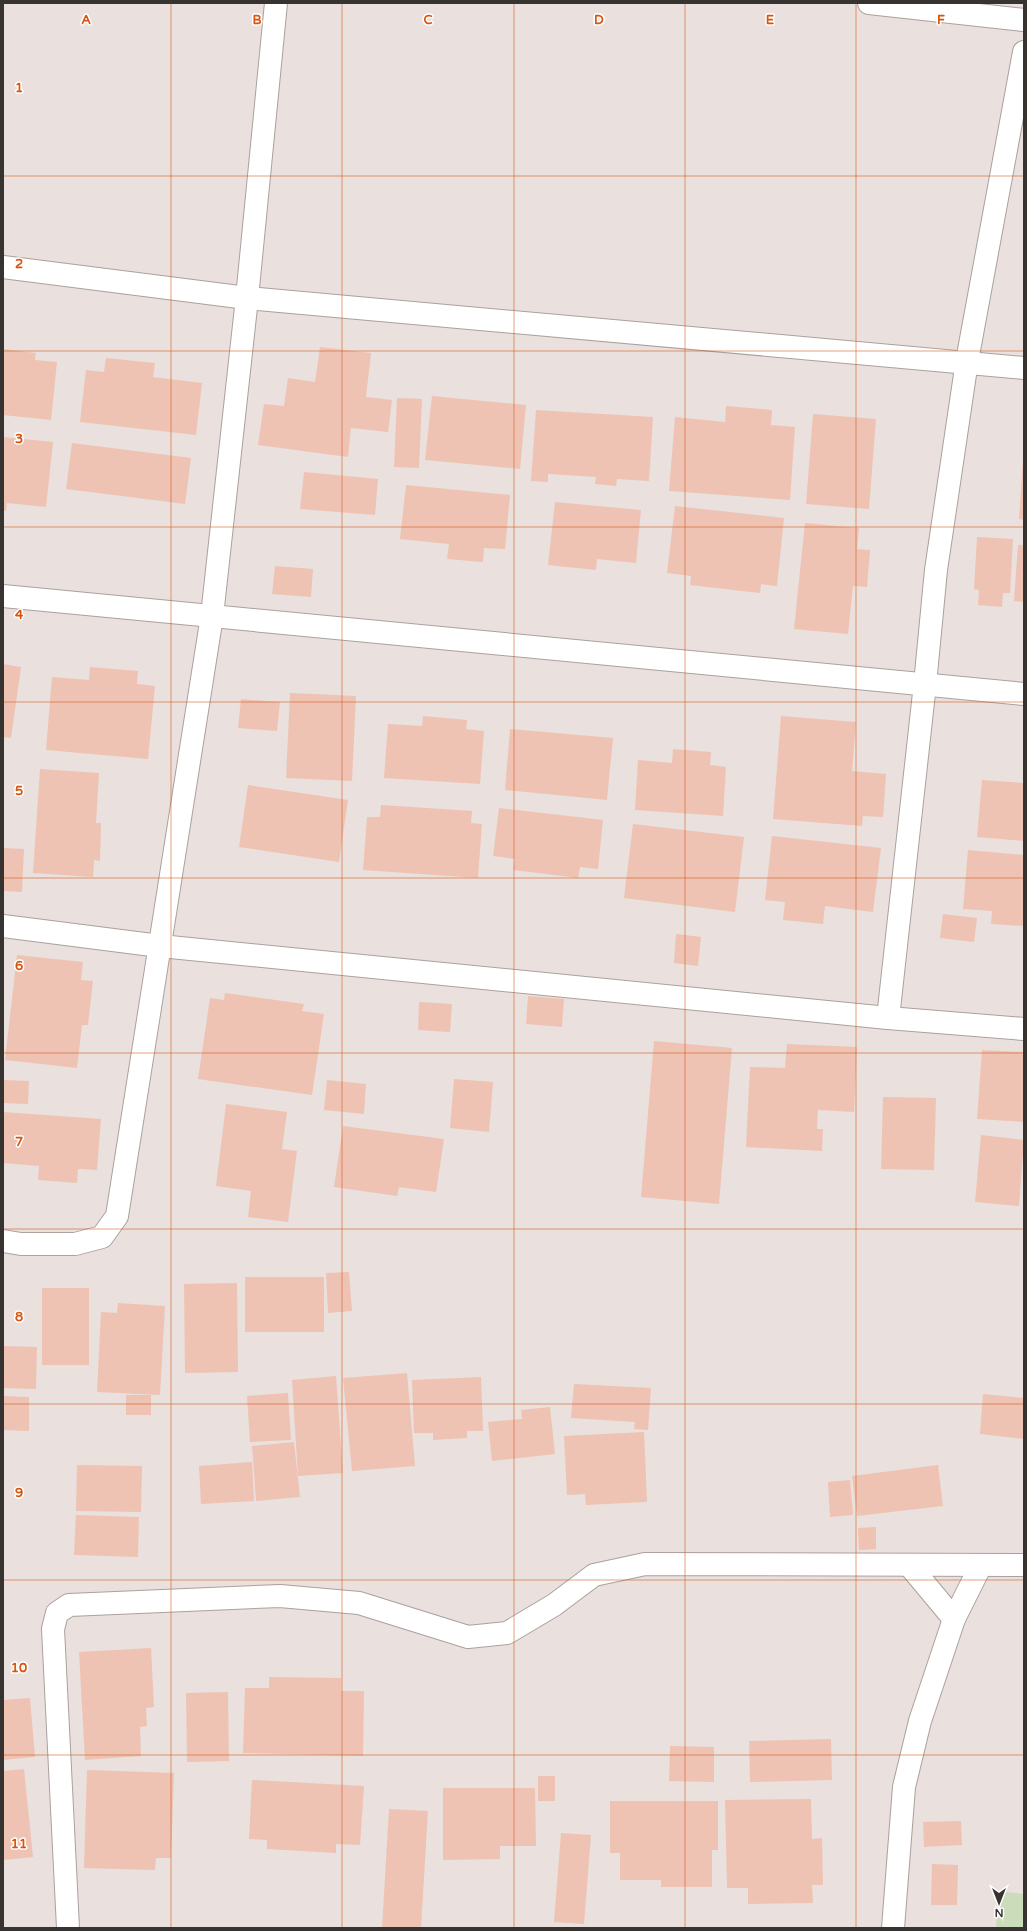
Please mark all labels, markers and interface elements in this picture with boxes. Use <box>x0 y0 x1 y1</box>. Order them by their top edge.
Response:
text: A <box>81 12 91 28</box>
text: B <box>252 12 262 28</box>
text: C <box>423 12 433 28</box>
text: D <box>594 12 604 28</box>
text: E <box>766 12 774 28</box>
text: F <box>937 12 945 28</box>
text: 1 <box>15 80 23 96</box>
text: 2 <box>15 256 23 272</box>
text: 3 <box>15 431 23 447</box>
text: 4 <box>15 607 24 623</box>
text: 5 <box>15 783 23 799</box>
text: 6 <box>15 958 23 974</box>
text: 7 <box>15 1134 23 1150</box>
text: 8 <box>15 1309 23 1325</box>
text: 9 <box>15 1485 23 1501</box>
text: 10 <box>11 1660 27 1676</box>
text: 11 <box>11 1836 27 1852</box>
north arrow <box>979 1883 1019 1923</box>
text: N <box>995 1906 1003 1919</box>

